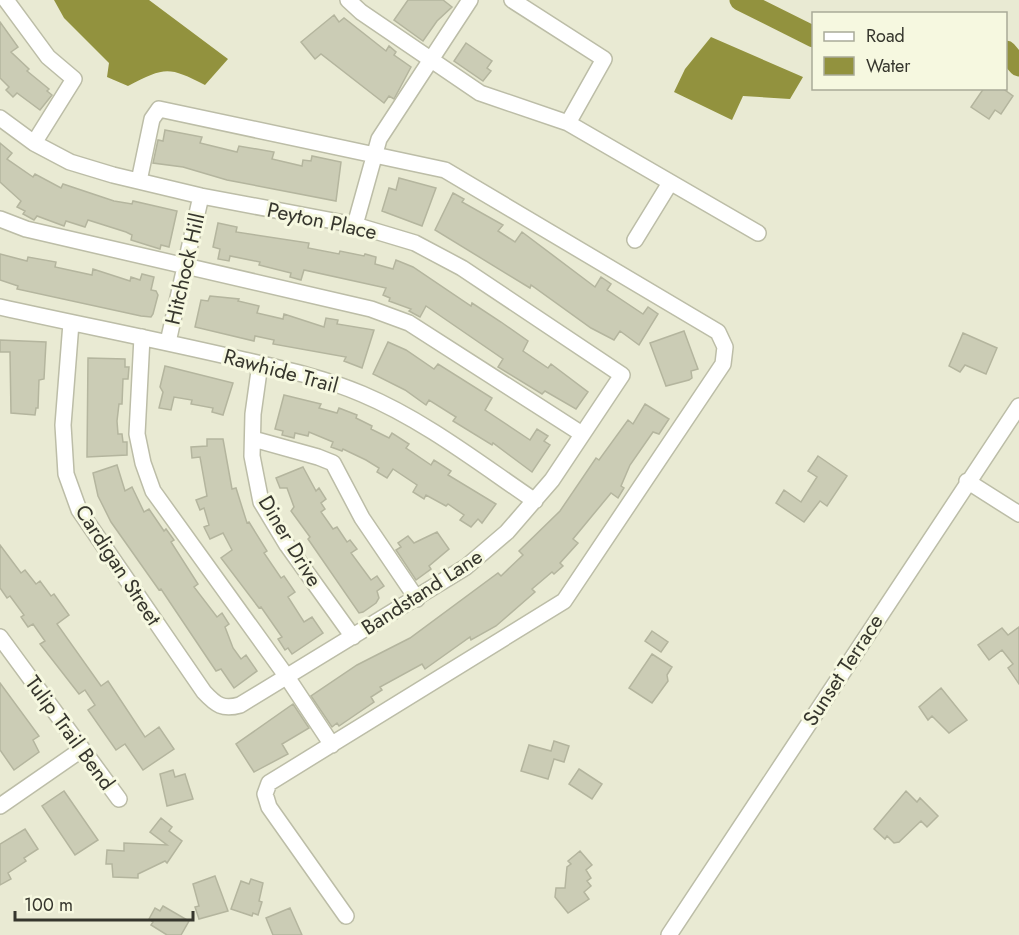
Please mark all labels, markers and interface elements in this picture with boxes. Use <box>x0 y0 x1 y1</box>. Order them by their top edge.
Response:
legend <box>812 12 1007 90</box>
text: Road <box>866 23 905 49</box>
text: Water <box>866 53 911 79</box>
street label: Peyton Place <box>264 195 380 247</box>
street label: Hitchock Hill <box>158 210 212 328</box>
street label: Rawhide Trail <box>220 341 342 401</box>
street label: Diner Drive <box>251 490 329 592</box>
street label: Cardigan Street <box>68 499 168 631</box>
street label: Bandstand Lane <box>355 541 489 642</box>
street label: Sunset Terrace <box>796 608 891 732</box>
street label: Tulip Trail Bend <box>18 669 122 797</box>
scale bar <box>15 884 194 922</box>
text: 100 m <box>24 892 73 918</box>

